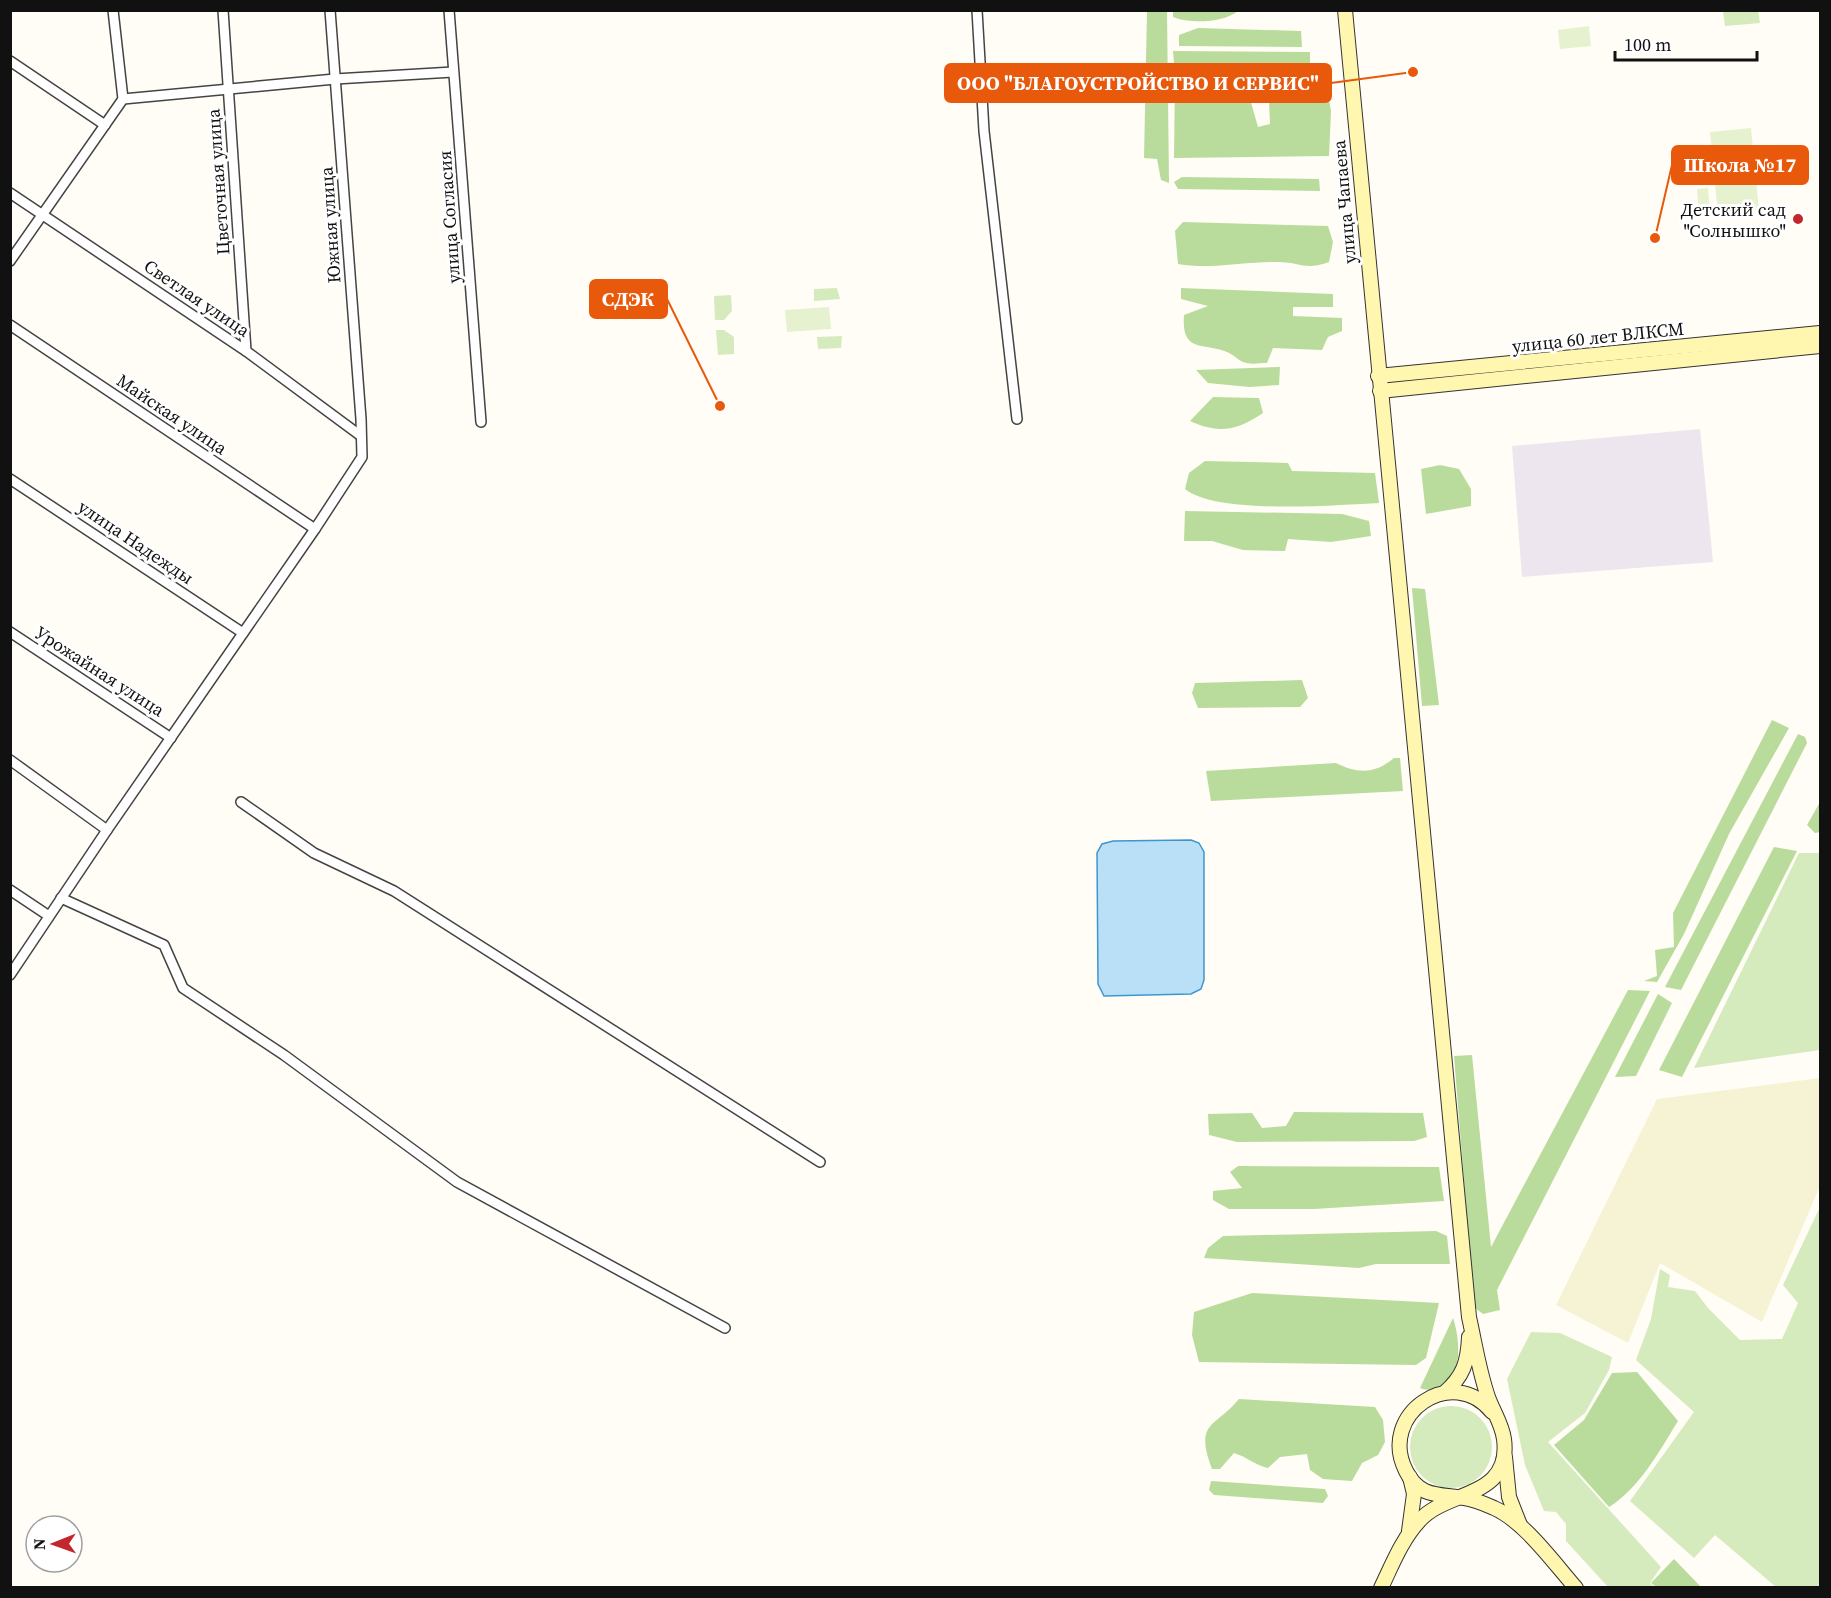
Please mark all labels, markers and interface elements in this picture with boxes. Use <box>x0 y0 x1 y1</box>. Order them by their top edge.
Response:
scale bar <box>1615 24 1758 62</box>
text: 100 m <box>1624 32 1671 57</box>
callout: ООО "БЛАГОУСТРОЙСТВО И СЕРВИС" <box>945 64 1331 102</box>
text: ООО "БЛАГОУСТРОЙСТВО И СЕРВИС" <box>957 69 1319 97</box>
street label: Цветочная улица <box>200 107 236 256</box>
street label: улица Чапаева <box>1326 138 1362 265</box>
callout: Школа №17 <box>1672 146 1808 184</box>
street label: улица Согласия <box>432 150 466 284</box>
text: Школа №17 <box>1684 151 1797 179</box>
street label: Южная улица <box>313 165 347 284</box>
place label: Детский сад "Солнышко" <box>1681 197 1786 243</box>
marker: Детский сад "Солнышко" <box>1791 212 1805 226</box>
street label: Светлая улица <box>139 253 256 343</box>
callout: СДЭК <box>590 280 667 318</box>
text: СДЭК <box>602 285 654 313</box>
street label: улица 60 лет ВЛКСМ <box>1511 316 1685 358</box>
street label: Майская улица <box>112 368 233 461</box>
street label: улица Надежды <box>73 494 199 590</box>
street label: Урожайная улица <box>30 620 170 723</box>
north arrow <box>24 1514 84 1574</box>
text: N <box>28 1538 50 1550</box>

